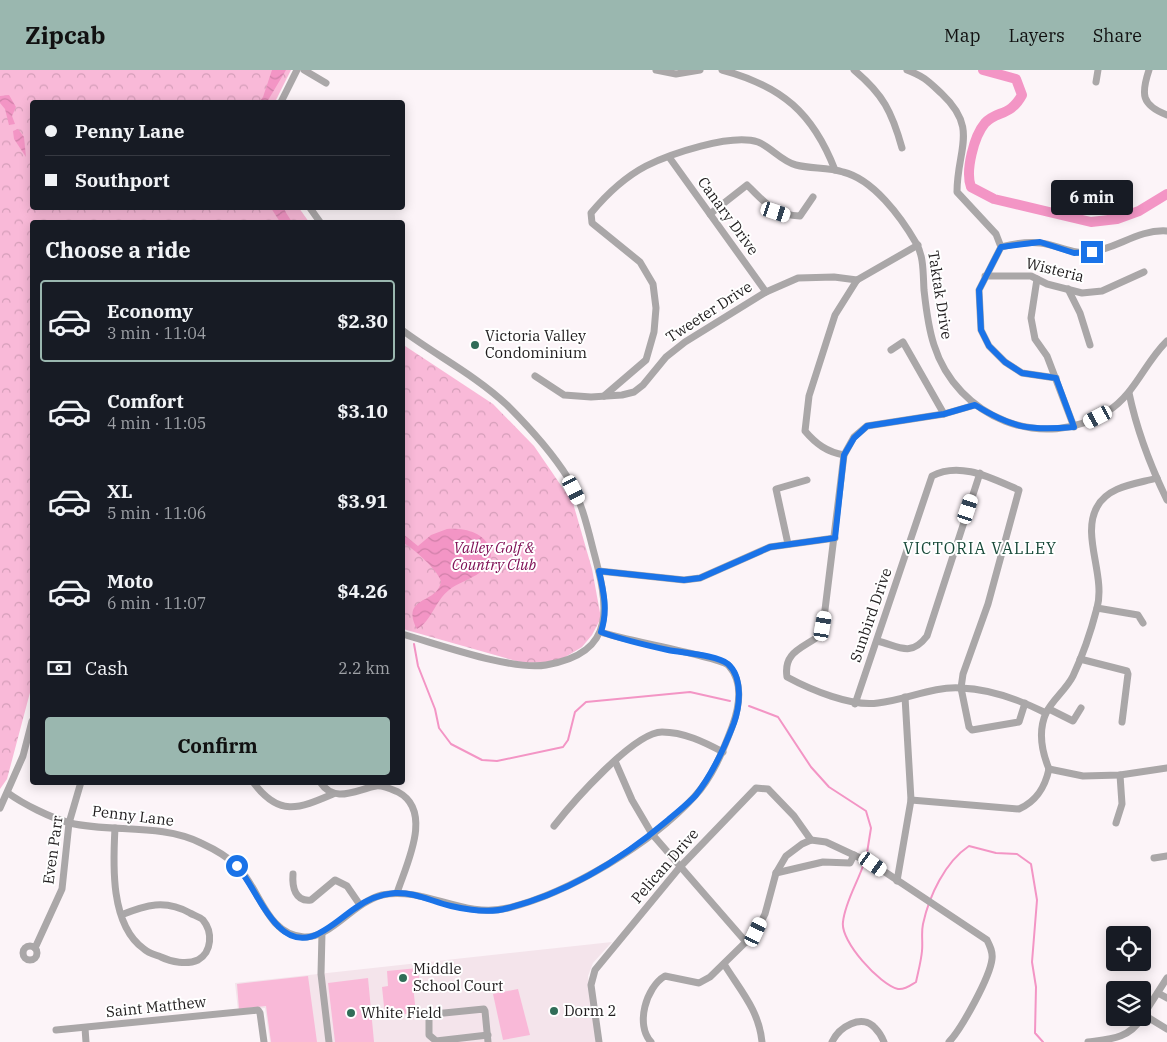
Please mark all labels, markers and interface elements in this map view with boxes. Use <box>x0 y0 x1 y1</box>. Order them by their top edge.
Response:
text: Zipcab <box>25 19 106 51</box>
text: Map <box>944 24 981 47</box>
text: Layers <box>1009 24 1065 47</box>
text: Share <box>1093 24 1142 47</box>
text: Penny Lane <box>75 119 185 143</box>
text: Southport <box>75 168 170 192</box>
street label: Canary Drive <box>694 173 763 259</box>
callout: 6 min <box>1051 180 1133 214</box>
text: 6 min <box>1070 187 1114 207</box>
car <box>759 200 792 224</box>
text: Choose a ride <box>45 235 191 264</box>
route end <box>1081 241 1103 263</box>
street label: Taktak Drive <box>924 249 957 341</box>
street label: Wisteria <box>1024 253 1086 286</box>
street label: Tweeter Drive <box>662 277 755 346</box>
icon: car <box>47 299 92 344</box>
text: Economy <box>107 299 193 323</box>
text: $2.30 <box>337 309 388 333</box>
text: 3 min · 11:04 <box>107 323 206 343</box>
place label: Victoria Valley Condominium <box>485 326 587 362</box>
marker: Victoria Valley Condominium <box>469 339 481 351</box>
icon: car <box>47 389 92 434</box>
text: Comfort <box>107 389 184 413</box>
text: $3.10 <box>337 399 388 423</box>
car <box>1081 403 1114 431</box>
text: 4 min · 11:05 <box>107 413 206 433</box>
car <box>560 473 587 507</box>
icon: car <box>47 479 92 524</box>
text: XL <box>107 479 133 503</box>
text: $3.91 <box>337 489 388 513</box>
car <box>956 492 979 526</box>
text: 5 min · 11:06 <box>107 503 206 523</box>
park label: Valley Golf & Country Club <box>452 538 537 574</box>
district label: VICTORIA VALLEY <box>903 538 1057 558</box>
street label: Sunbird Drive <box>846 565 896 664</box>
icon: car <box>47 569 92 614</box>
text: Moto <box>107 569 153 593</box>
text: $4.26 <box>337 579 388 603</box>
text: 6 min · 11:07 <box>107 593 206 613</box>
car <box>813 610 832 642</box>
icon: cash <box>45 654 73 682</box>
text: Cash <box>85 656 129 680</box>
text: 2.2 km <box>338 658 390 678</box>
button: Confirm <box>45 717 390 775</box>
street label: Penny Lane <box>91 801 175 830</box>
street label: Even Parr <box>38 814 67 885</box>
street label: Pelican Drive <box>627 824 702 907</box>
car <box>856 849 889 879</box>
route start <box>226 855 248 877</box>
car <box>742 915 769 949</box>
map controls <box>1106 926 1151 1026</box>
button: locate <box>1106 926 1151 971</box>
place label: Middle School Court <box>413 959 503 995</box>
marker: Middle School Court <box>397 972 409 984</box>
button: layers <box>1106 981 1151 1026</box>
street label: Saint Matthew <box>105 992 207 1021</box>
place label: Dorm 2 <box>564 1001 616 1020</box>
place label: White Field <box>361 1003 442 1022</box>
marker: Dorm 2 <box>548 1005 560 1017</box>
marker: White Field <box>345 1007 357 1019</box>

